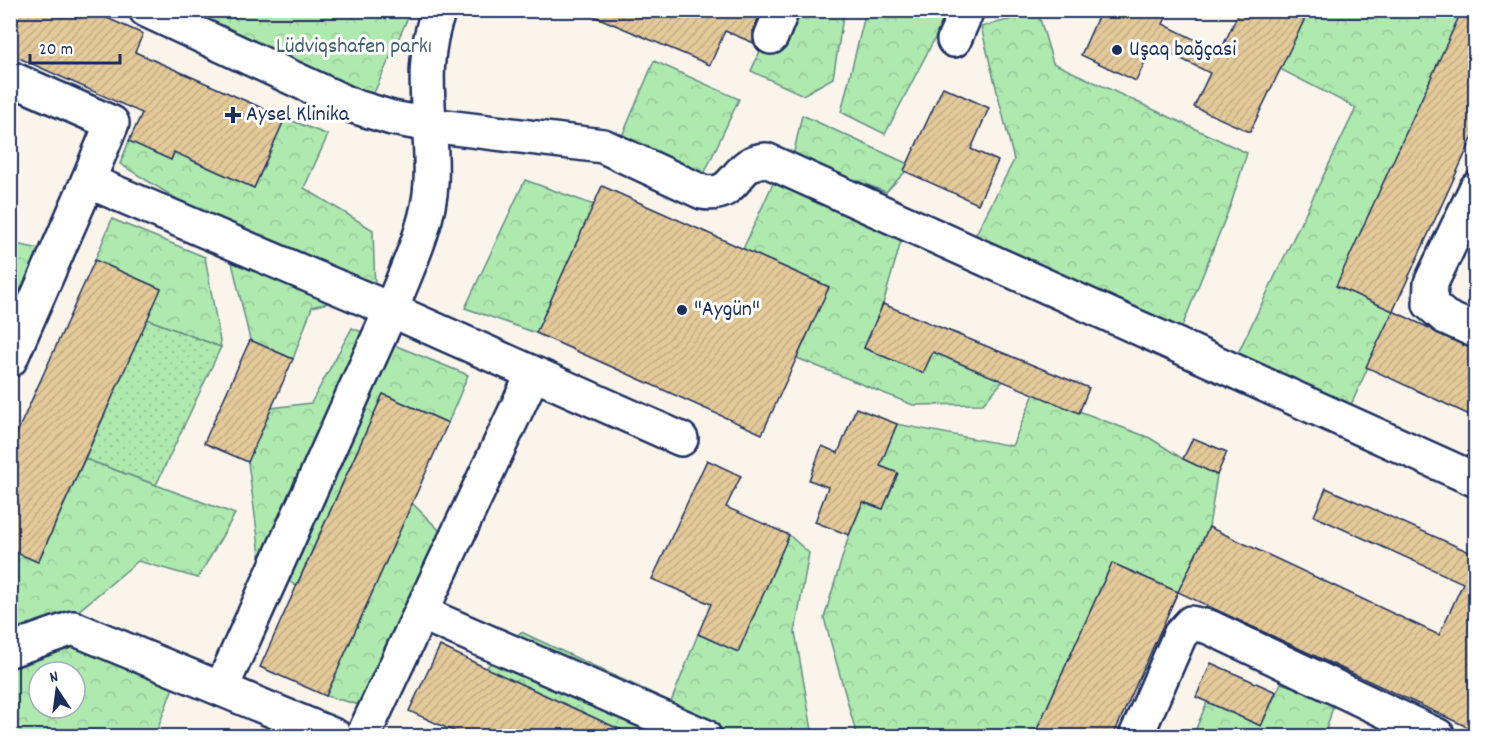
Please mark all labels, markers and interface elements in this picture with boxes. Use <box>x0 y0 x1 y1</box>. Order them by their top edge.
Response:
scale bar <box>30 27 120 65</box>
park label: Lüdviqshafen parkı <box>276 32 432 63</box>
place label: Uşaq bağçasi <box>1129 35 1236 66</box>
text: 20 m <box>39 38 73 63</box>
marker: Uşaq bağçasi <box>1110 43 1124 57</box>
place label: Aysel Klinika <box>246 100 350 131</box>
marker: Aysel Klinika <box>224 106 242 124</box>
place label: "Aygün" <box>694 295 760 326</box>
marker: "Aygün" <box>675 303 689 317</box>
north arrow <box>27 660 87 720</box>
text: N <box>48 666 61 690</box>

